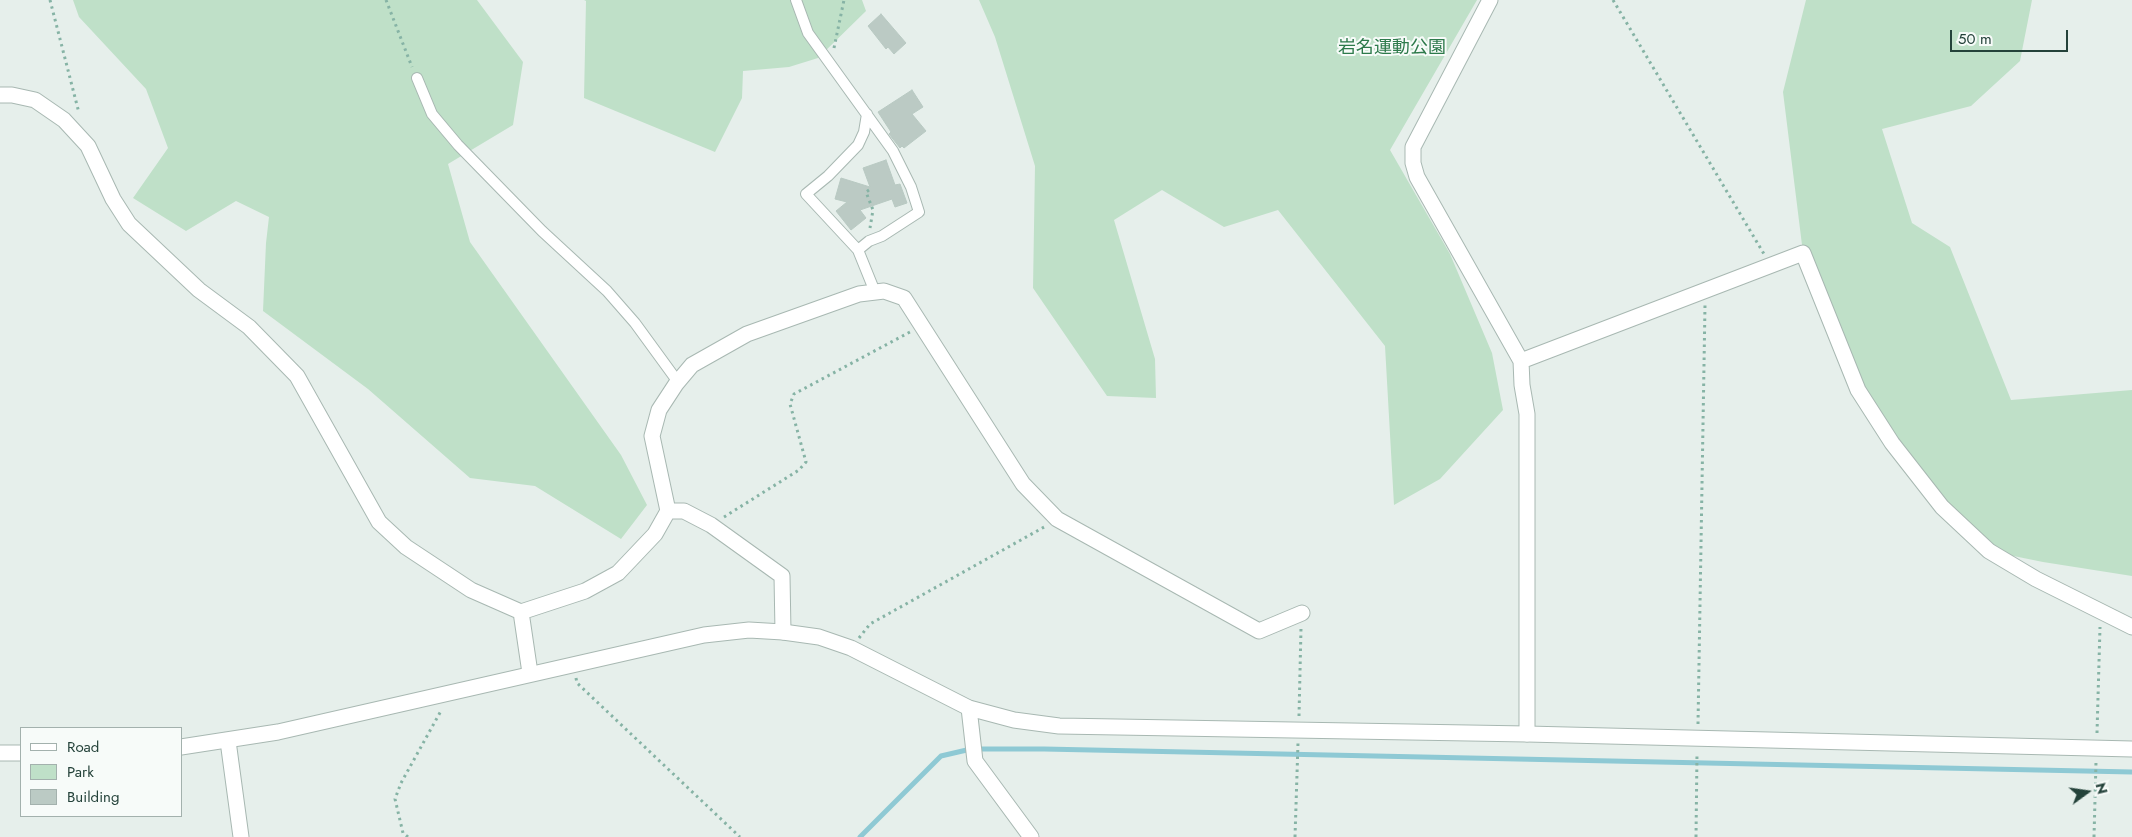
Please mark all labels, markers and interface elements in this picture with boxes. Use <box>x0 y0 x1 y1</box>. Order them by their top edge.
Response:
scale bar <box>1952 20 2070 52</box>
text: 50 m <box>1958 28 1992 50</box>
park label: 岩名運動公園 <box>1338 38 1446 60</box>
legend <box>20 727 182 817</box>
text: Road <box>67 736 99 758</box>
text: Park <box>67 761 94 783</box>
north arrow <box>2062 767 2112 817</box>
text: N <box>2091 781 2113 796</box>
text: Building <box>67 786 119 808</box>

